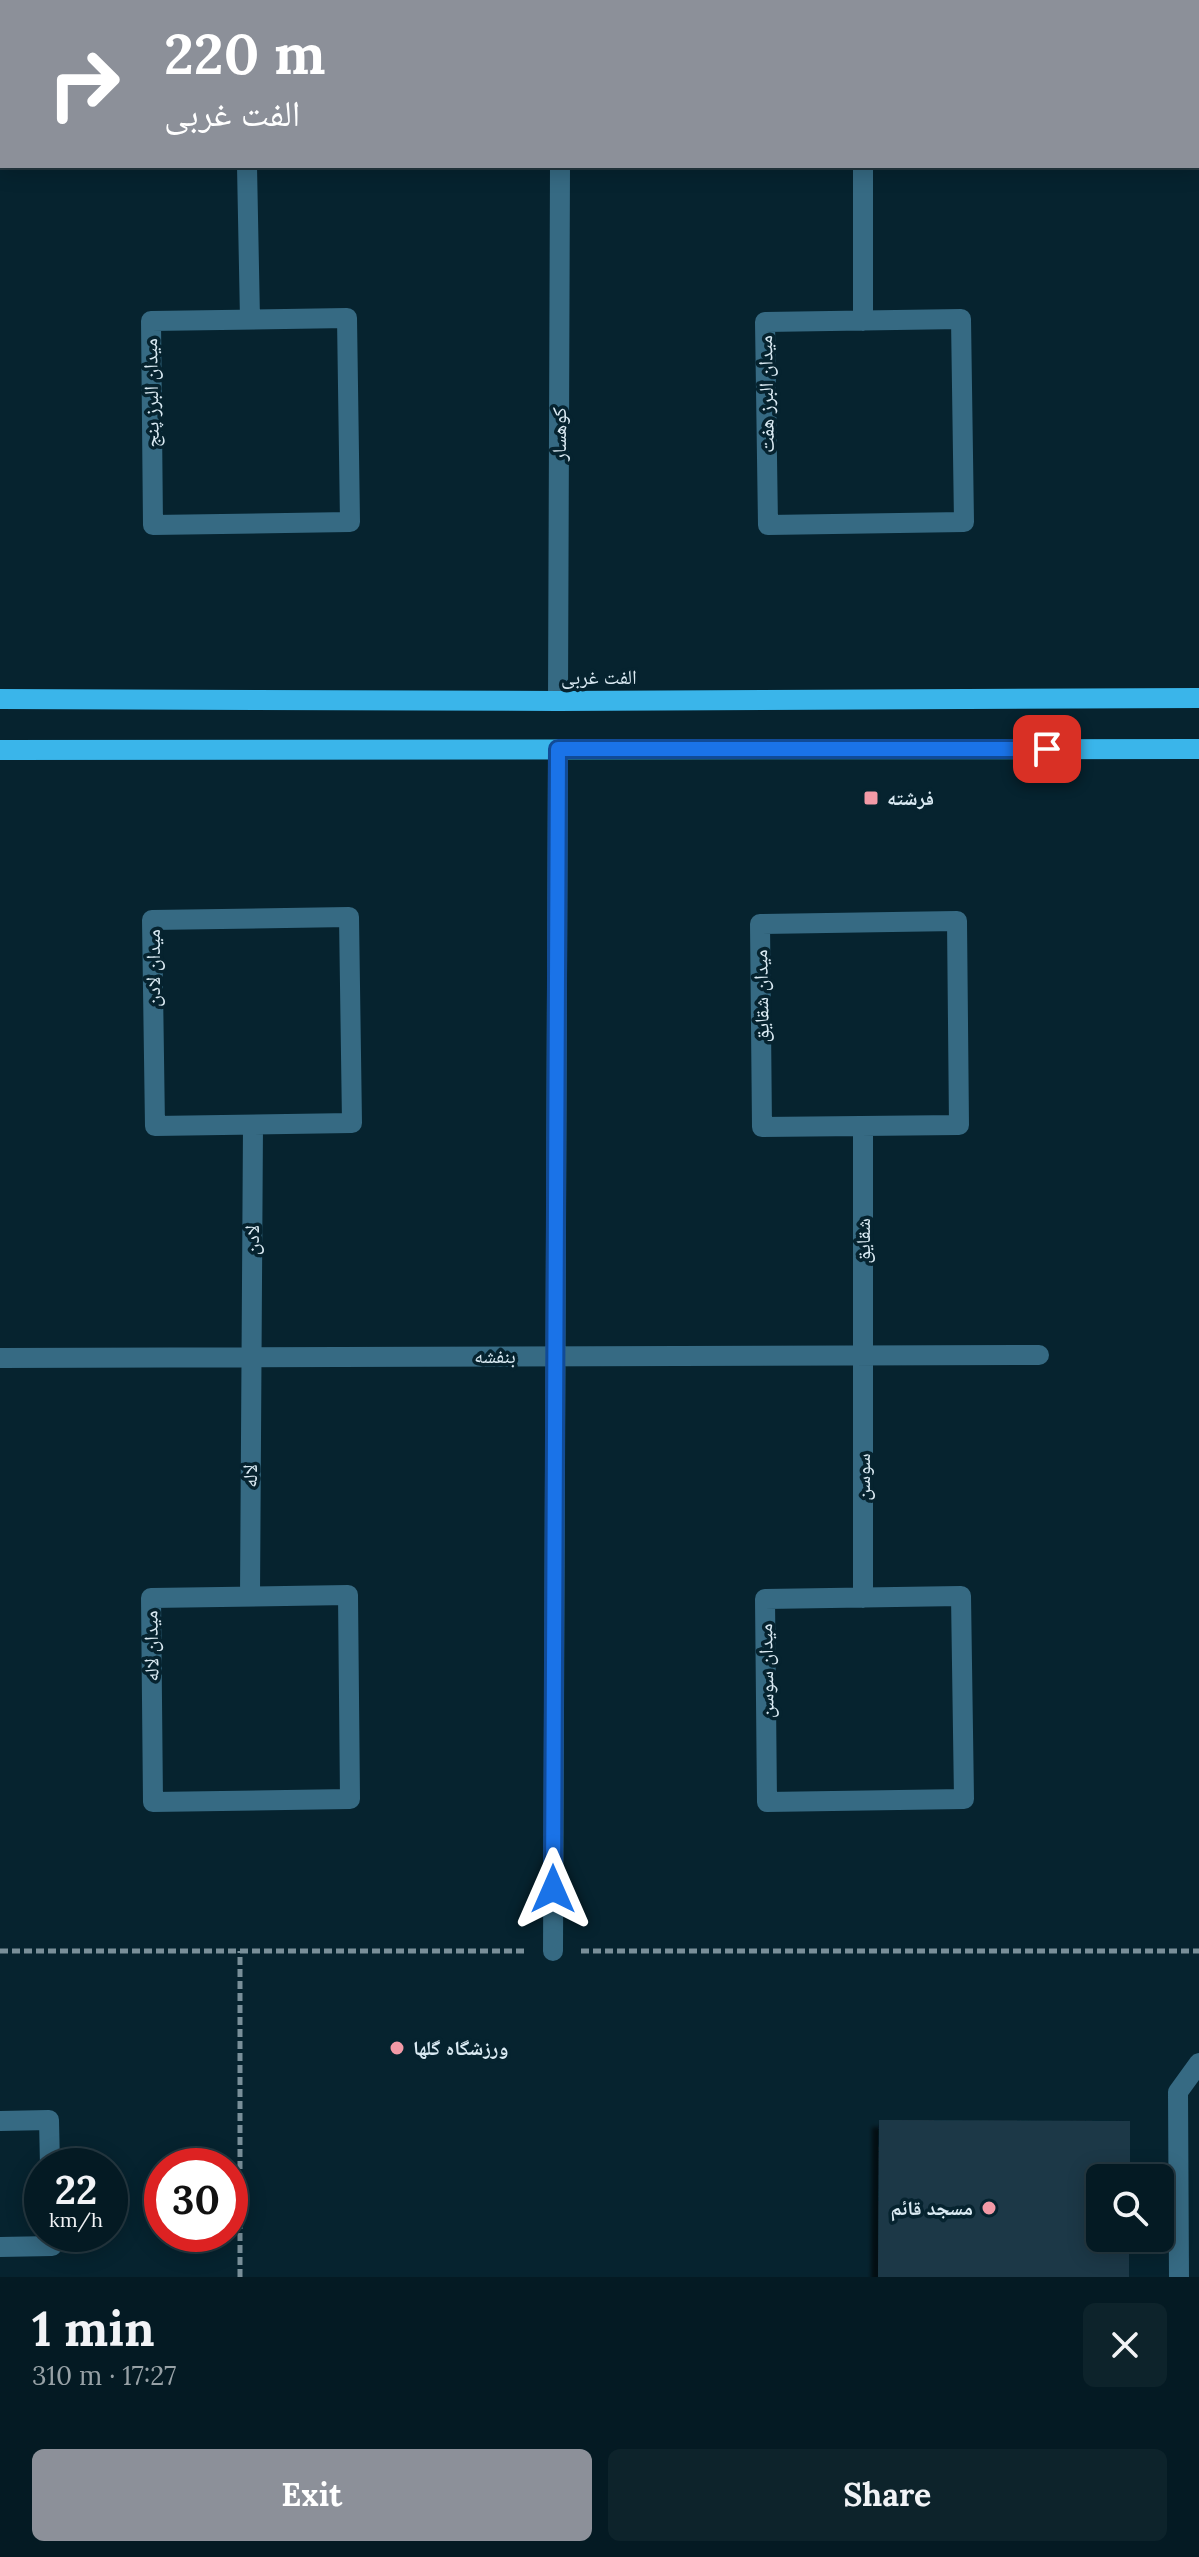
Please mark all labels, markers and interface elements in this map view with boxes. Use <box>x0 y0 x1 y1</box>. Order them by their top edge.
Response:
text: 220 m <box>164 18 326 89</box>
icon: right <box>32 32 136 136</box>
text: الفت غربی <box>164 90 300 136</box>
street label: میدان البرز هفت <box>752 335 779 453</box>
street label: میدان البرز پنج <box>137 338 165 448</box>
street label: کوهسار <box>546 407 571 462</box>
street label: الفت غربی <box>561 664 637 689</box>
pin <box>1013 715 1081 783</box>
icon: arrive <box>1025 727 1069 771</box>
place label: فرشته <box>887 785 934 810</box>
marker: فرشته <box>862 789 880 807</box>
street label: میدان لادن <box>140 929 165 1007</box>
street label: میدان شقایق <box>747 949 774 1043</box>
street label: شقایق <box>850 1218 875 1264</box>
street label: لادن <box>239 1225 264 1255</box>
street label: بنفشه <box>474 1343 516 1368</box>
street label: سوسن <box>850 1453 875 1501</box>
street label: لاله <box>237 1464 262 1488</box>
street label: میدان لاله <box>137 1610 164 1682</box>
street label: میدان سوسن <box>752 1623 779 1719</box>
position arrow <box>511 1847 595 1931</box>
place label: ورزشگاه گلها <box>413 2035 508 2060</box>
marker: ورزشگاه گلها <box>388 2039 406 2057</box>
speed limit sign: 30 <box>144 2148 248 2252</box>
text: 22 <box>55 2164 97 2215</box>
map controls <box>1086 2164 1174 2252</box>
button: search <box>1086 2164 1174 2252</box>
place label: مسجد قائم <box>891 2195 973 2222</box>
marker: مسجد قائم <box>980 2199 998 2217</box>
text: km/h <box>49 2207 103 2232</box>
text: 1 min <box>32 2298 155 2359</box>
button: close <box>1083 2303 1167 2387</box>
text: 310 m · 17:27 <box>32 2359 176 2392</box>
button: Exit <box>32 2449 592 2541</box>
button: Share <box>608 2449 1167 2541</box>

